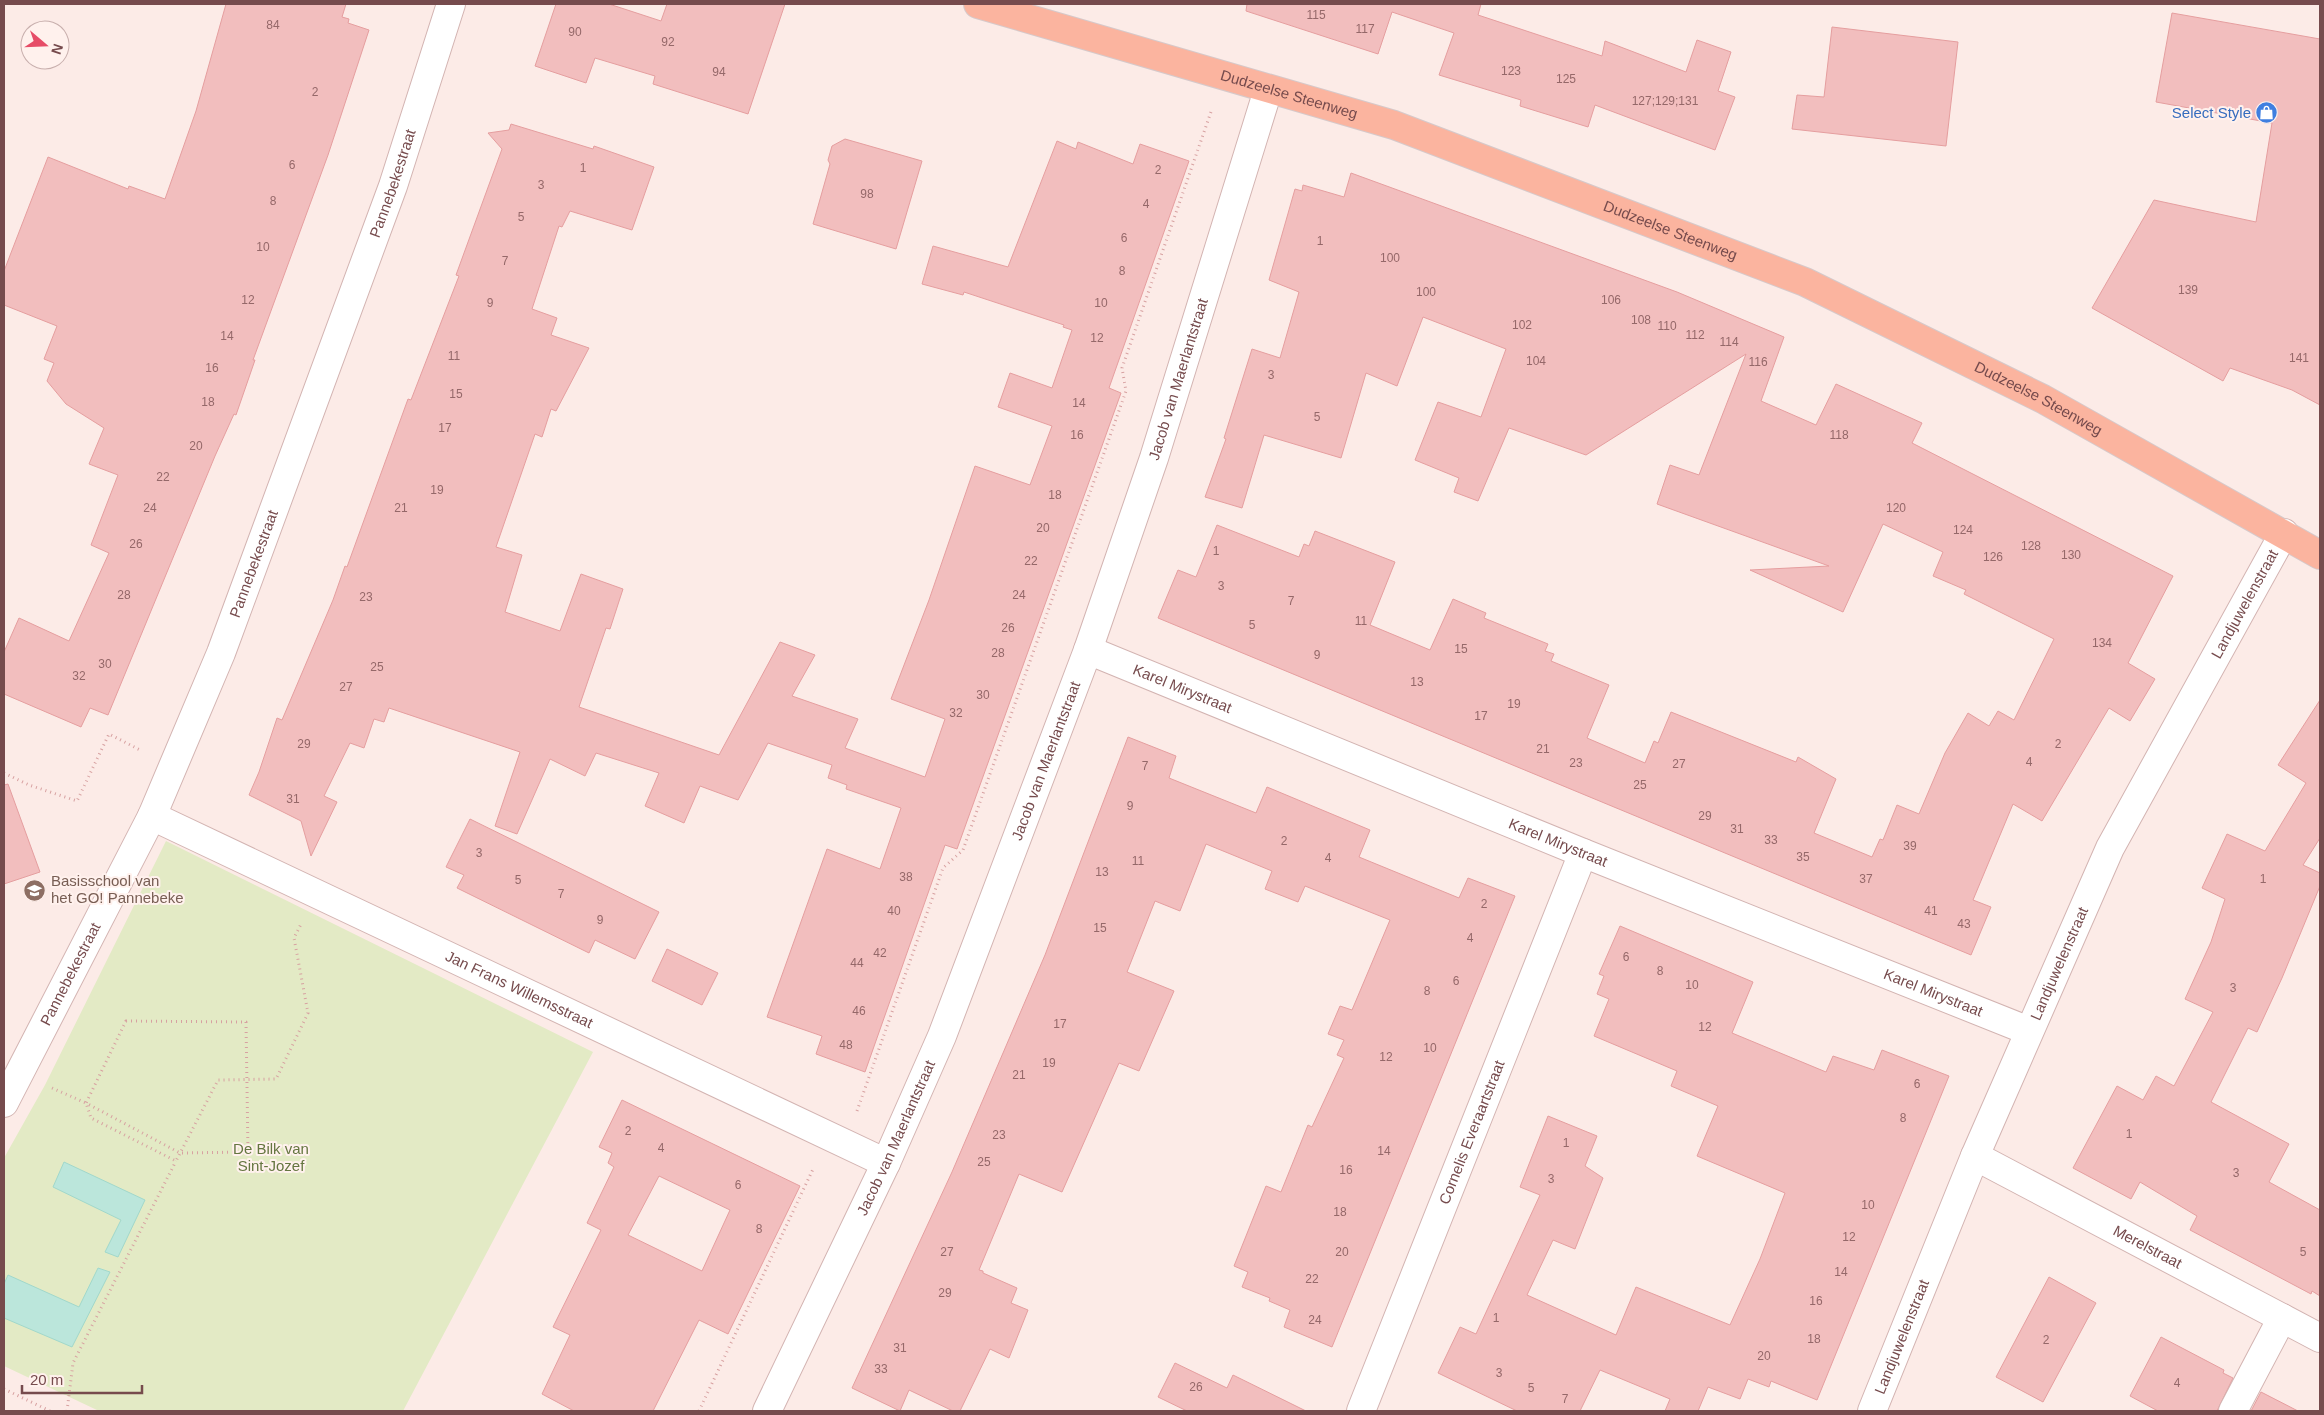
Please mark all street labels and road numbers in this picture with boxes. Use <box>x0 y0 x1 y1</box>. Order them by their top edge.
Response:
street label: Dudzeelse Steenweg <box>1219 66 1360 122</box>
street label: Pannebekestraat <box>366 126 419 240</box>
street label: Dudzeelse Steenweg <box>1601 197 1740 263</box>
street label: Jacob van Maerlantstraat <box>1145 295 1211 462</box>
street label: Dudzeelse Steenweg <box>1972 358 2105 439</box>
street label: Pannebekestraat <box>226 507 281 620</box>
street label: Landjuwelenstraat <box>2207 546 2282 661</box>
street label: Karel Mirystraat <box>1131 660 1235 716</box>
street label: Jacob van Maerlantstraat <box>1008 678 1084 843</box>
street label: Karel Mirystraat <box>1506 814 1611 870</box>
street label: Landjuwelenstraat <box>2027 904 2091 1023</box>
street label: Pannebekestraat <box>36 919 104 1028</box>
street label: Jan Frans Willemsstraat <box>443 947 596 1032</box>
street label: Karel Mirystraat <box>1881 965 1986 1020</box>
street label: Jacob van Maerlantstraat <box>853 1057 939 1218</box>
street label: Cornelis Everaartstraat <box>1435 1057 1508 1207</box>
street label: Merelstraat <box>2111 1222 2186 1272</box>
street label: Landjuwelenstraat <box>1871 1276 1933 1396</box>

